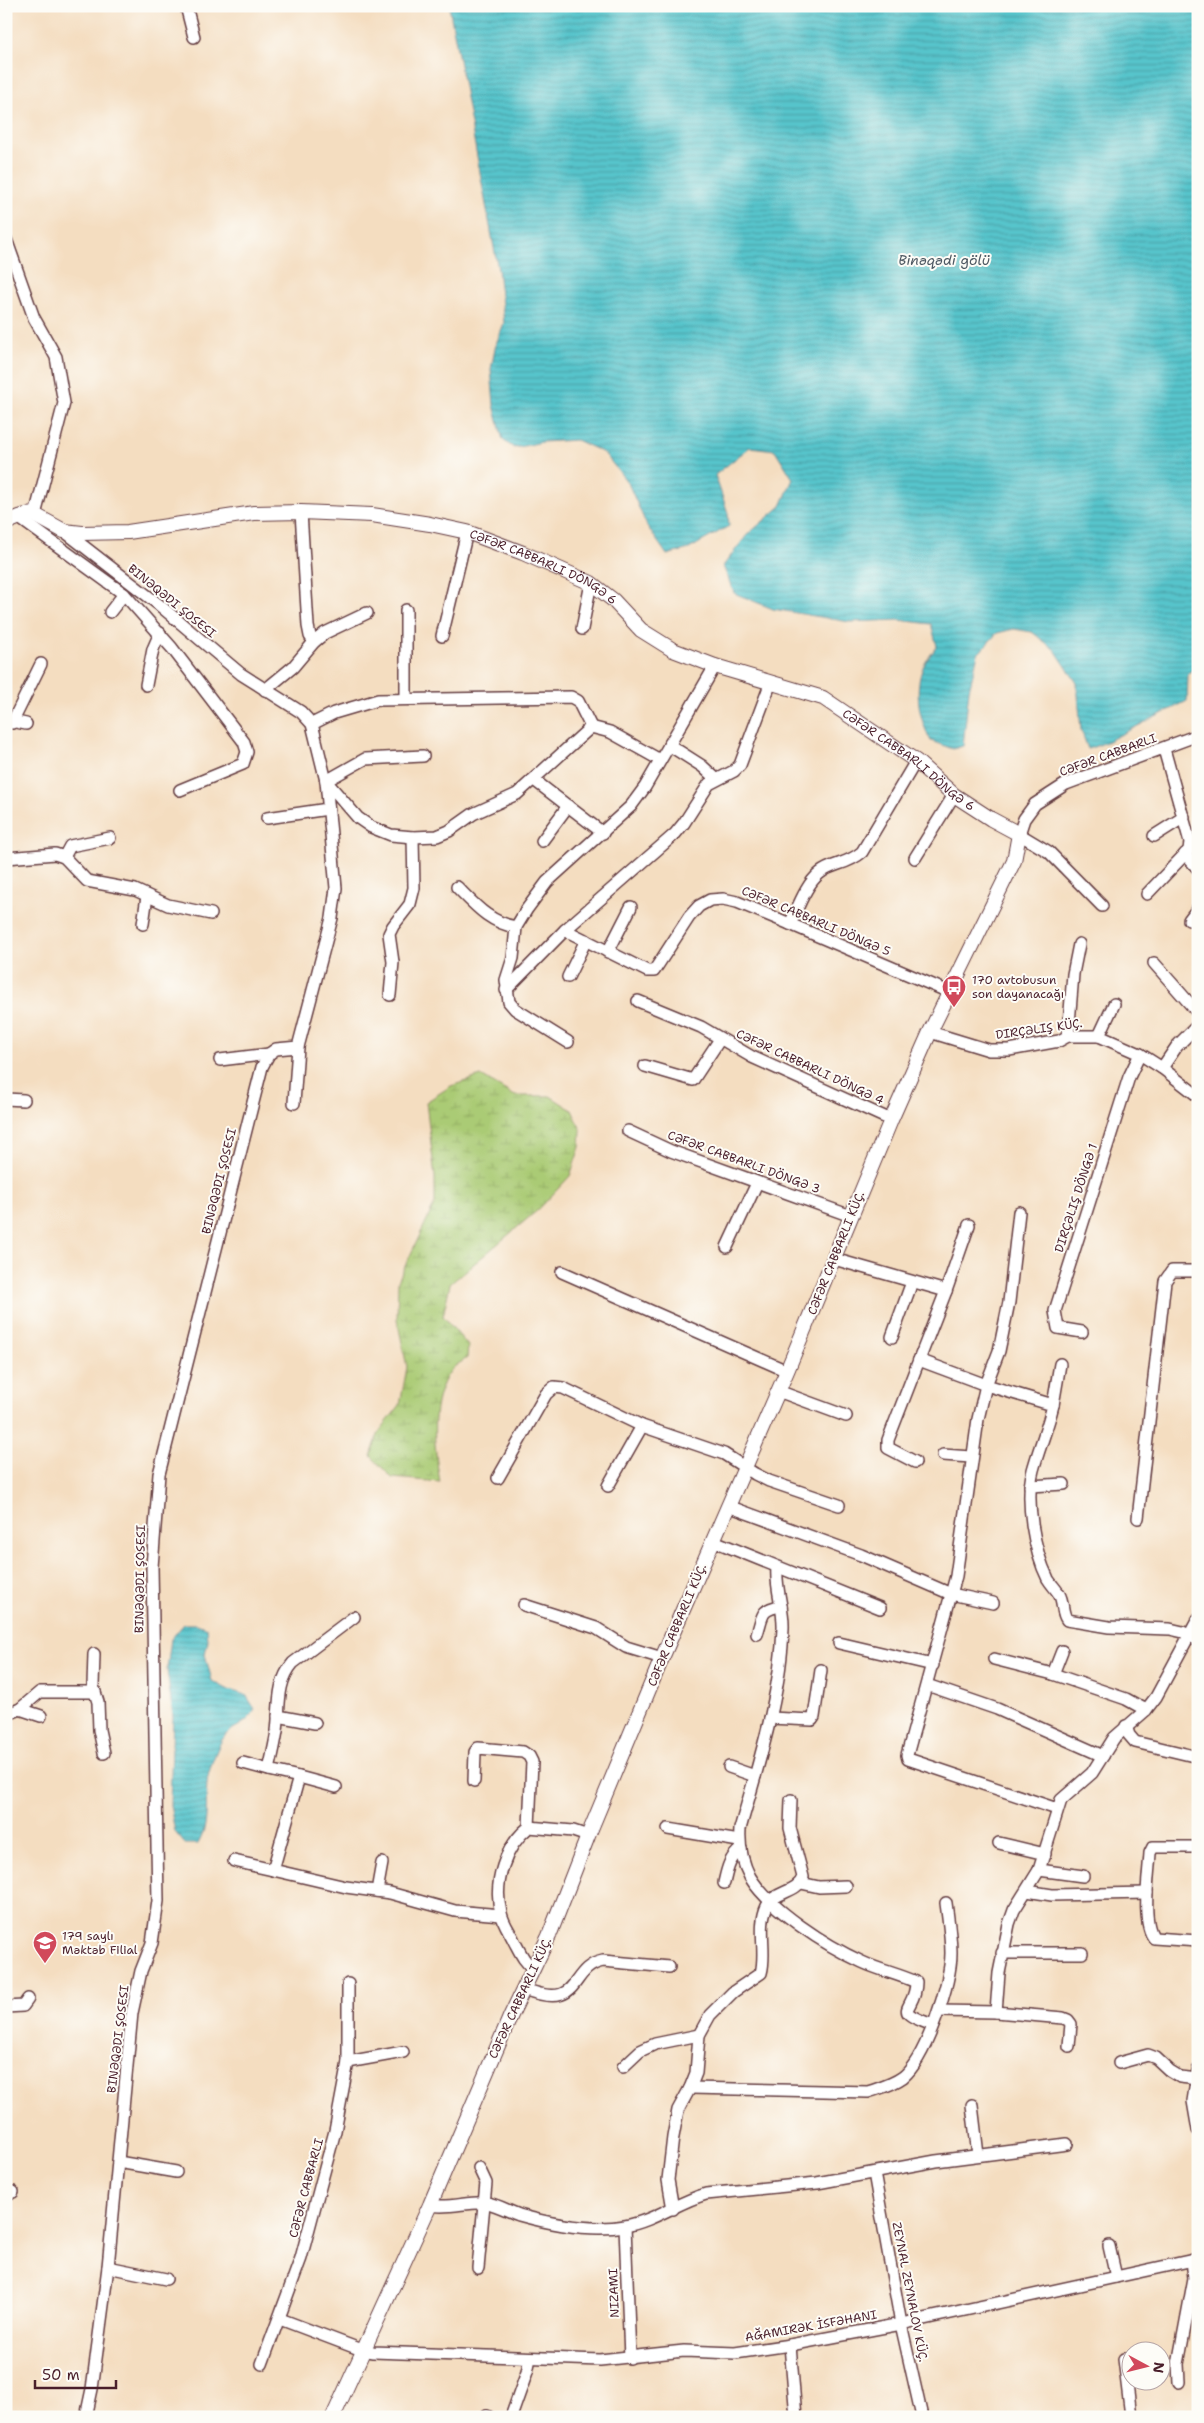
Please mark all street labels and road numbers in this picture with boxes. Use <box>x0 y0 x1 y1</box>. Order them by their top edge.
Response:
street label: CƏFƏR CABBARLI DÖNGƏ 6 <box>467 526 620 608</box>
street label: BINƏQƏDI ŞOSESI <box>125 561 220 642</box>
street label: CƏFƏR CABBARLI DÖNGƏ 6 <box>839 705 978 814</box>
street label: CƏFƏR CABBARLI <box>1057 730 1159 780</box>
street label: CƏFƏR CABBARLI DÖNGƏ 5 <box>739 882 893 960</box>
street label: DIRÇƏLIŞ KÜÇ. <box>995 1015 1083 1043</box>
street label: CƏFƏR CABBARLI DÖNGƏ 4 <box>734 1026 886 1108</box>
street label: BINƏQƏDI ŞOSESI <box>198 1126 240 1236</box>
street label: CƏFƏR CABBARLI DÖNGƏ 3 <box>665 1127 823 1197</box>
street label: DIRÇƏLIŞ DÖNGƏ 1 <box>1051 1142 1101 1254</box>
street label: CƏFƏR CABBARLI KÜÇ. <box>804 1189 868 1317</box>
street label: BINƏQƏDI ŞOSESI <box>131 1524 149 1633</box>
street label: CƏFƏR CABBARLI KÜÇ. <box>644 1561 710 1689</box>
street label: CƏFƏR CABBARLI KÜÇ. <box>485 1935 555 2061</box>
street label: BINƏQƏDI ŞOSESI <box>103 1984 133 2094</box>
street label: CƏFƏR CABBARLI <box>285 2136 327 2239</box>
street label: ZEYNAL ZEYNALOV KÜÇ. <box>889 2221 931 2363</box>
street label: NIZAMI <box>605 2268 623 2318</box>
street label: AĞAMIRƏK İSFƏHANI <box>744 2306 879 2345</box>

